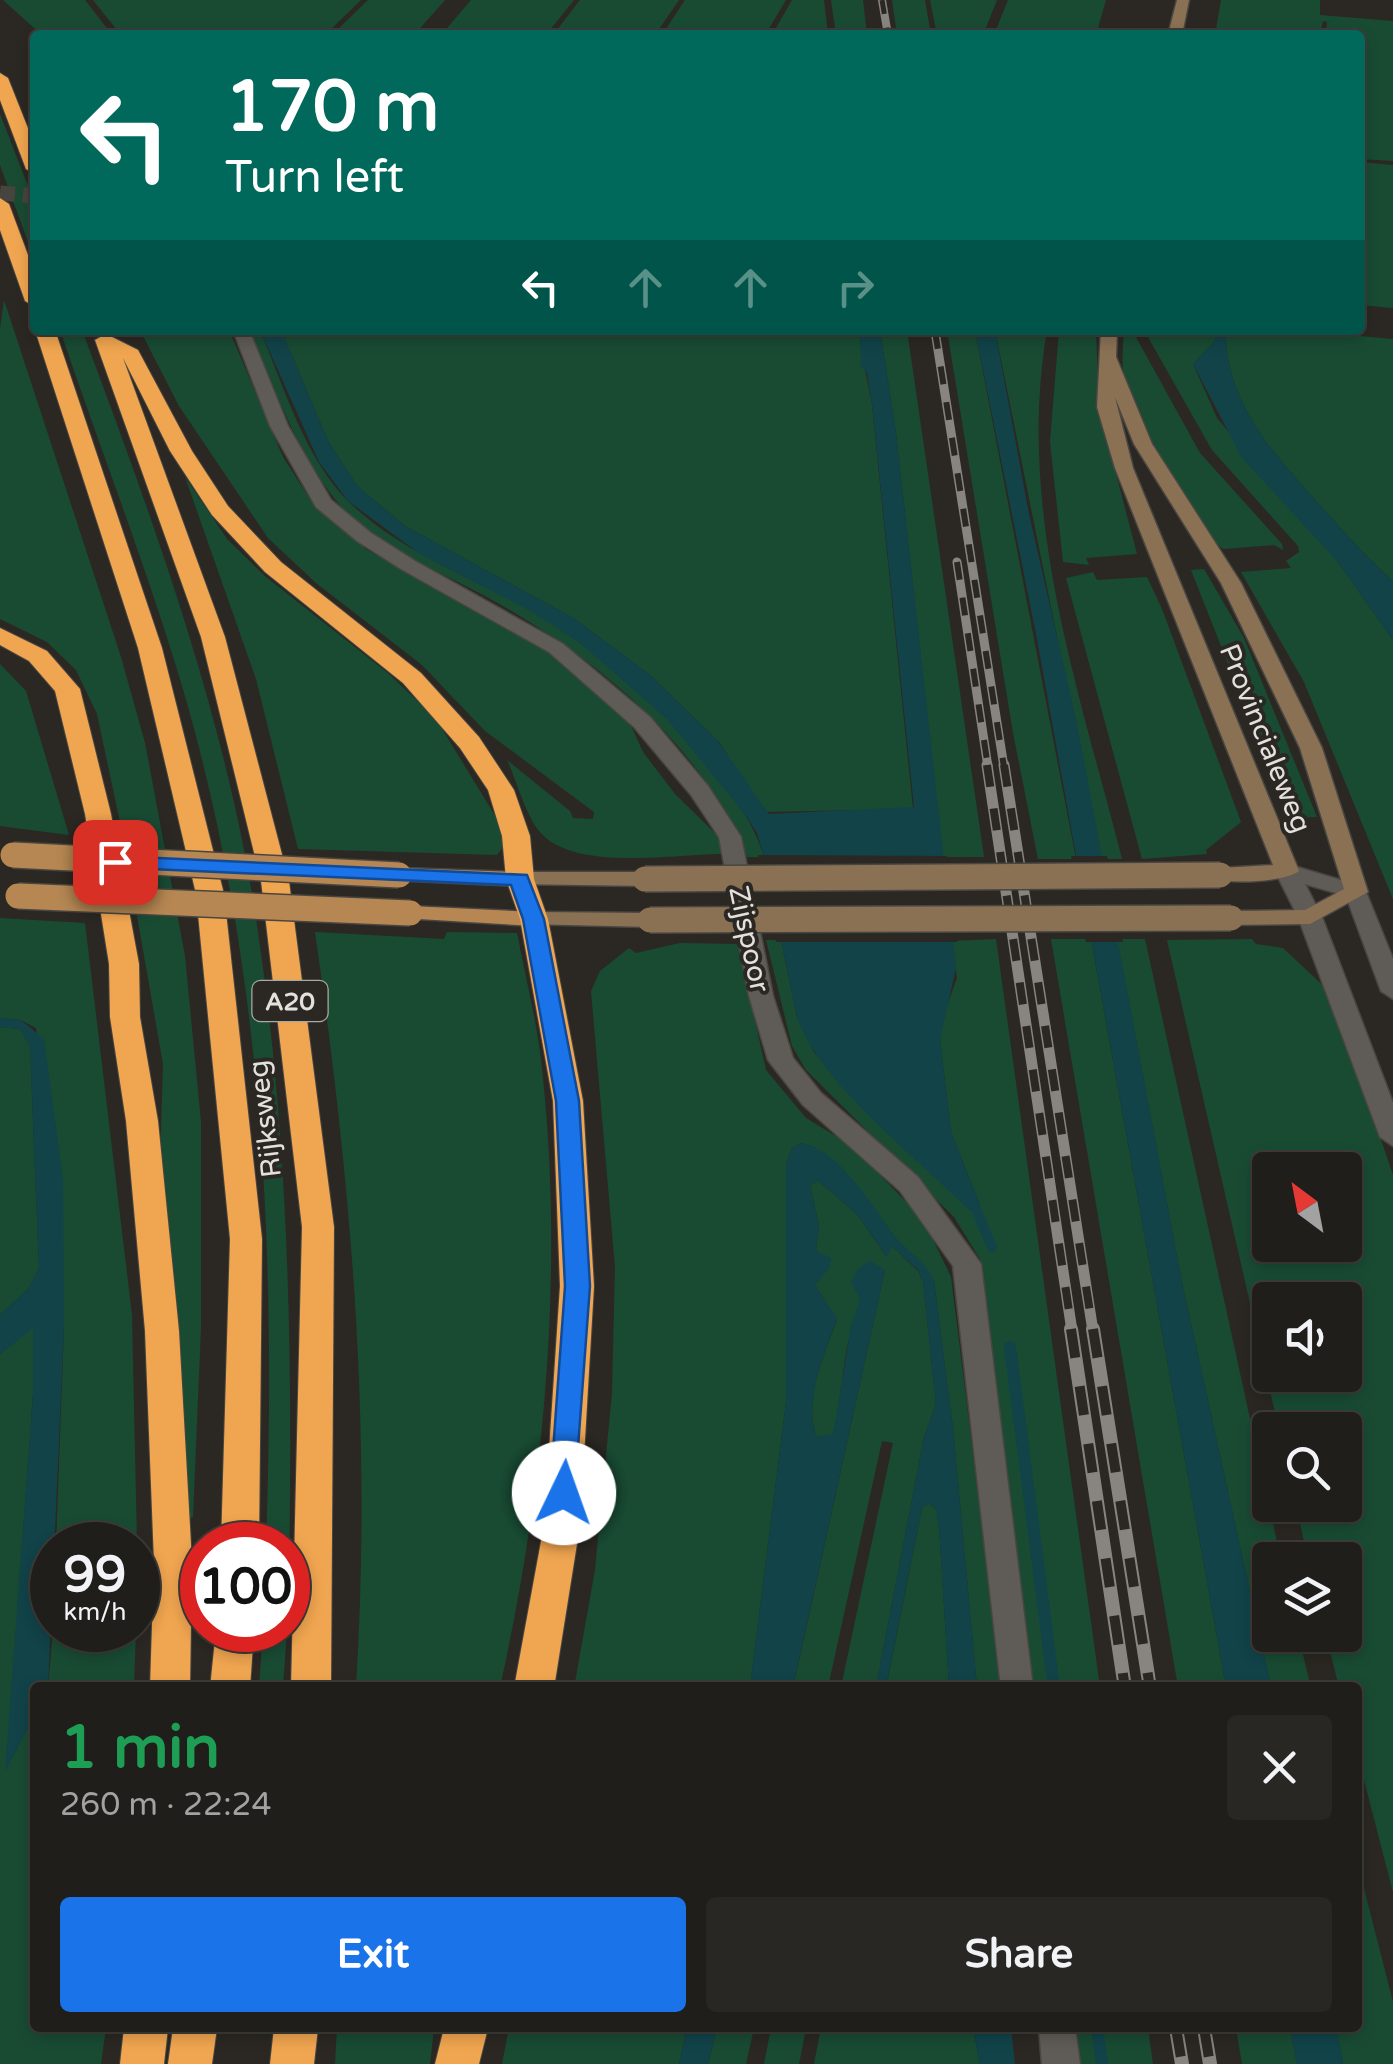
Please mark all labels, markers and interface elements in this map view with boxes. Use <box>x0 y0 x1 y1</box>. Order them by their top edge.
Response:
text: 170 m <box>225 66 439 150</box>
icon: left <box>60 70 190 200</box>
text: Turn left <box>225 151 404 205</box>
icon: left <box>513 260 568 315</box>
icon: ahead <box>618 260 673 315</box>
icon: ahead <box>723 260 778 315</box>
icon: right <box>828 260 883 315</box>
street label: Provincialeweg <box>1212 639 1318 838</box>
pin <box>73 820 158 905</box>
icon: arrive <box>88 835 143 890</box>
street label: Zijspoor <box>721 883 777 996</box>
road number: A20 <box>252 981 328 1021</box>
street label: Rijksweg <box>241 1058 289 1179</box>
north arrow <box>1252 1152 1362 1262</box>
map controls <box>1252 1152 1362 1652</box>
button: sound <box>1252 1282 1362 1392</box>
button: search <box>1252 1412 1362 1522</box>
position arrow <box>512 1441 616 1545</box>
speed limit sign: 100 <box>180 1522 310 1652</box>
button: layers <box>1252 1542 1362 1652</box>
text: 99 <box>64 1545 126 1605</box>
text: km/h <box>64 1597 126 1627</box>
text: 1 min <box>60 1712 220 1784</box>
button: close <box>1227 1715 1332 1820</box>
text: 260 m · 22:24 <box>60 1786 272 1824</box>
button: Exit <box>60 1897 686 2012</box>
button: Share <box>706 1897 1332 2012</box>

